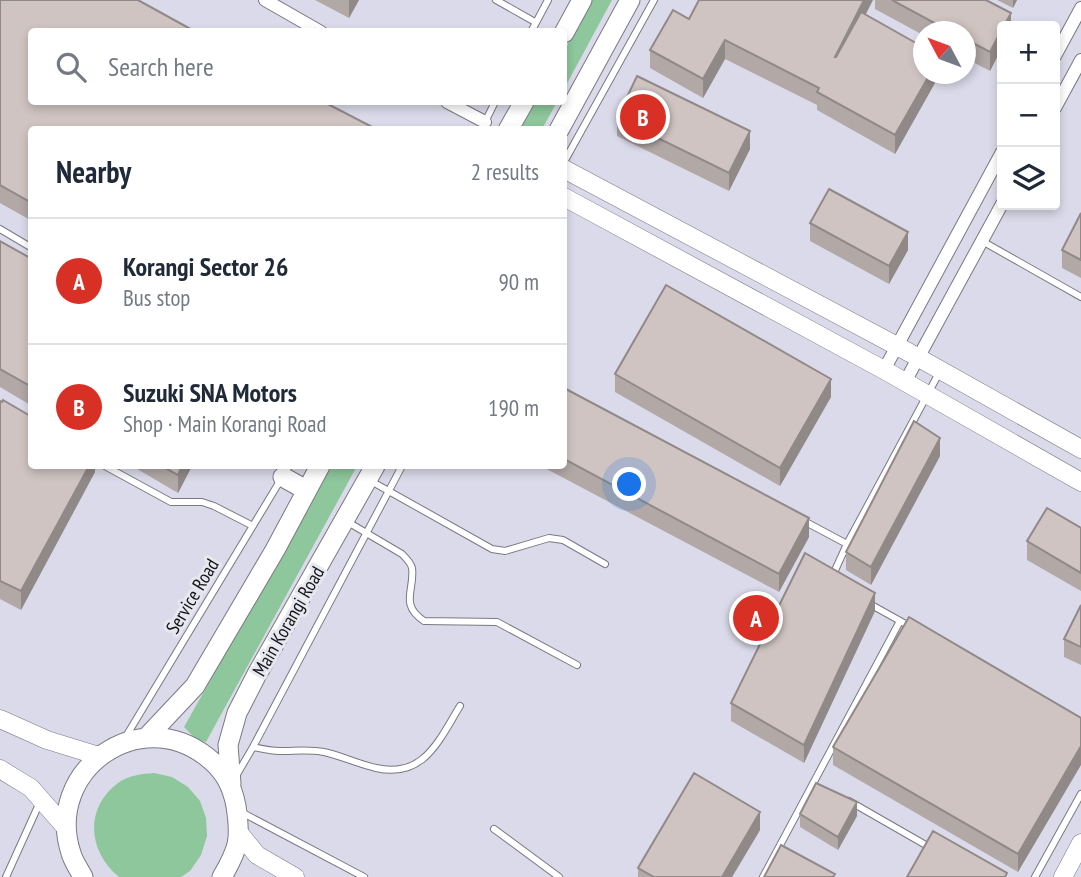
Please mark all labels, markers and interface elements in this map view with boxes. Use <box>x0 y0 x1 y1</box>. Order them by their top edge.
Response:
north arrow <box>913 21 976 84</box>
map controls <box>997 21 1060 210</box>
button: + <box>997 21 1060 84</box>
search box <box>28 28 567 105</box>
icon: search <box>52 48 90 86</box>
text: Search here <box>108 50 214 83</box>
button: − <box>997 84 1060 147</box>
pin: B <box>620 91 666 143</box>
button: layers <box>997 147 1060 210</box>
text: Nearby <box>56 152 131 191</box>
text: 2 results <box>471 157 539 186</box>
text: Korangi Sector 26 <box>123 250 288 283</box>
text: A <box>73 267 85 296</box>
text: 90 m <box>498 267 539 296</box>
text: Bus stop <box>123 283 190 312</box>
text: Suzuki SNA Motors <box>123 376 297 409</box>
text: B <box>73 393 85 422</box>
text: 190 m <box>488 393 539 422</box>
text: Shop · Main Korangi Road <box>123 409 326 438</box>
your location <box>612 467 646 501</box>
street label: Service Road <box>160 554 224 638</box>
street label: Main Korangi Road <box>247 562 329 680</box>
pin: A <box>733 592 779 644</box>

